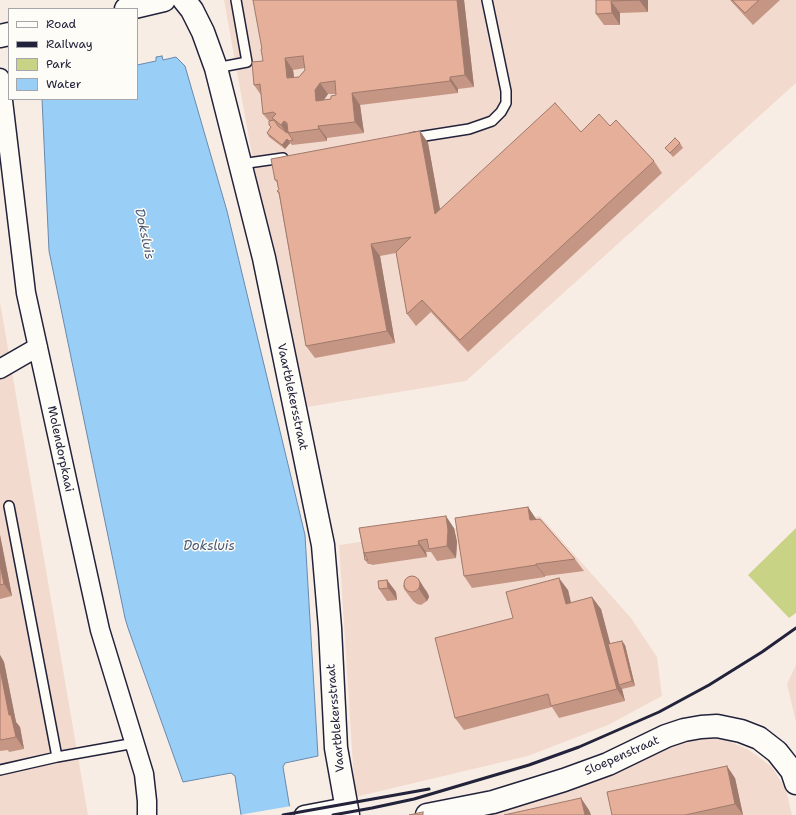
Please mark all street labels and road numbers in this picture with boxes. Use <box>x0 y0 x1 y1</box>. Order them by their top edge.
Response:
street label: Vaartblekersstraat <box>274 342 310 452</box>
street label: Molendorpkaai <box>44 405 76 493</box>
street label: Vaartblekersstraat <box>324 663 348 773</box>
street label: Sloepenstraat <box>582 733 662 779</box>

